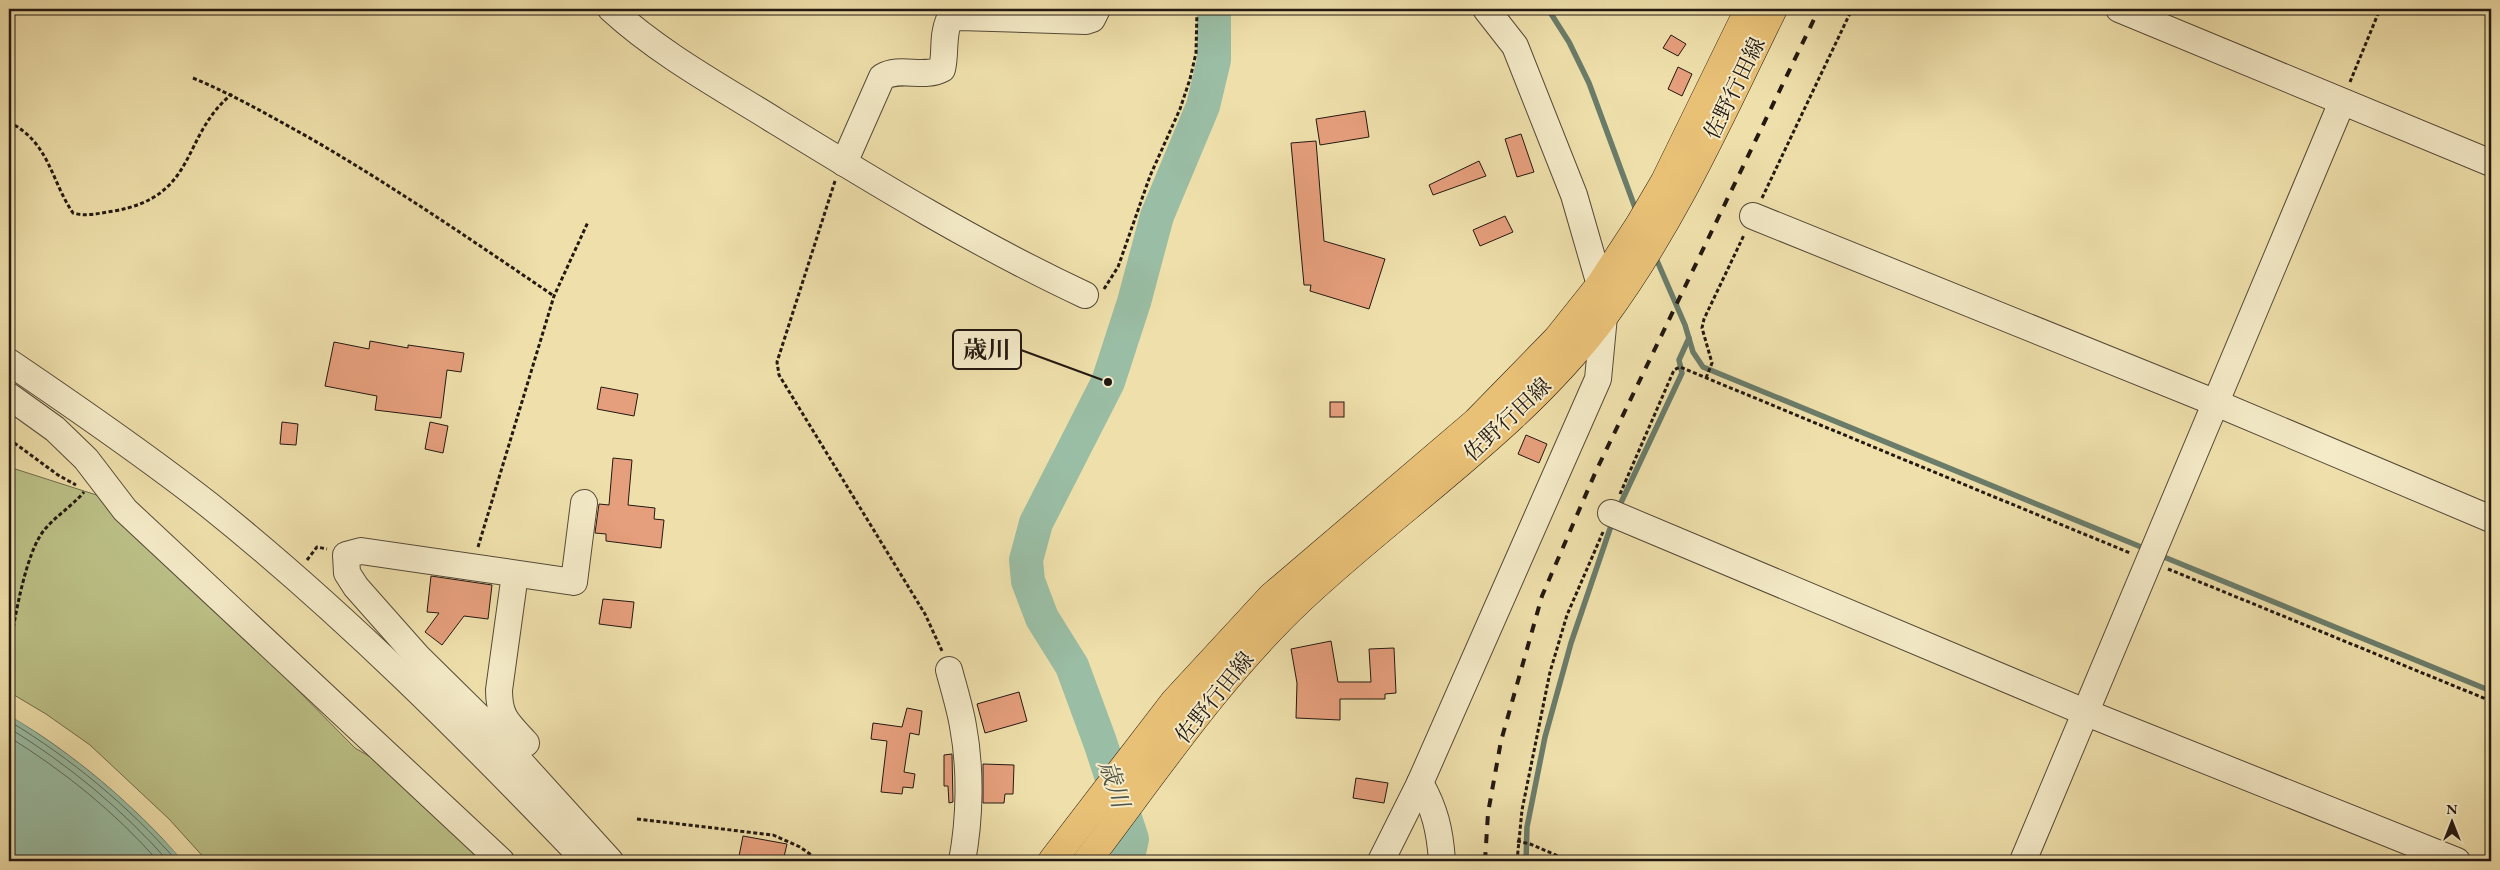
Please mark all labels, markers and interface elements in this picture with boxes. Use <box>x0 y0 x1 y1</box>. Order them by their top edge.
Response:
street label: 佐野行田線 <box>1697 32 1772 144</box>
callout: 歳川 <box>953 330 1021 369</box>
text: 歳川 <box>963 334 1011 365</box>
street label: 佐野行田線 <box>1457 371 1557 467</box>
street label: 佐野行田線 <box>1169 645 1260 749</box>
water label: 歳川 <box>1092 756 1138 814</box>
north arrow <box>2428 798 2478 848</box>
text: N <box>2446 800 2458 818</box>

